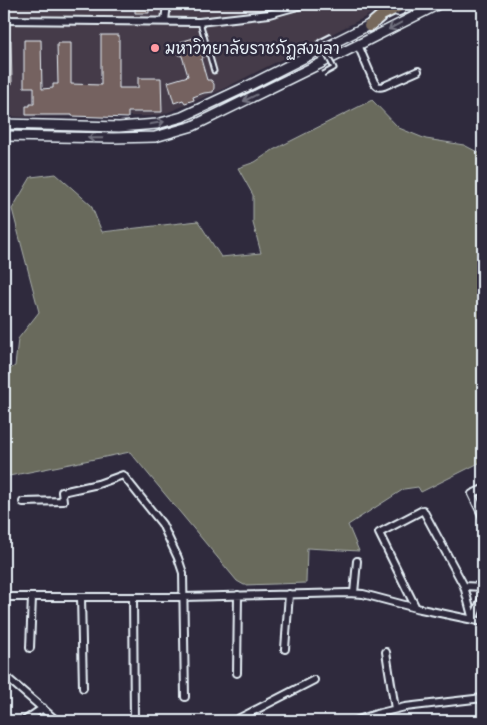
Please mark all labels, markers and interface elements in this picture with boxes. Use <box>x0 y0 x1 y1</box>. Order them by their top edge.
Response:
one-way arrow <box>388 22 403 31</box>
place label: มหาวิทยาลัยราชภัฏสงขลา <box>165 37 340 60</box>
marker: มหาวิทยาลัยราชภัฏสงขลา <box>149 42 161 54</box>
one-way arrow <box>242 93 257 103</box>
one-way arrow <box>149 118 165 128</box>
one-way arrow <box>87 133 104 143</box>

